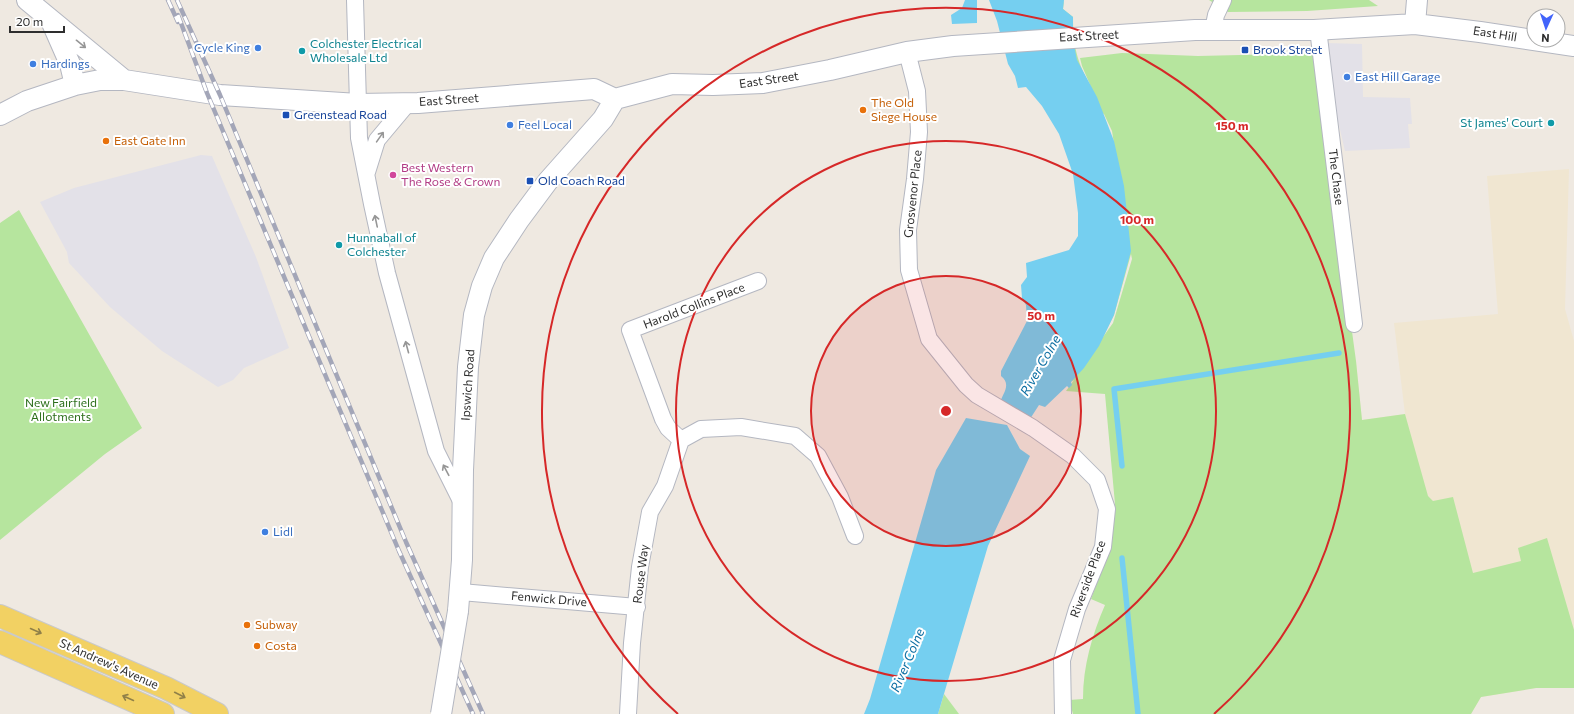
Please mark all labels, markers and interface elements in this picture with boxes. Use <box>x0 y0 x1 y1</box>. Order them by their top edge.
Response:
scale bar <box>10 8 64 34</box>
north arrow <box>1526 8 1566 48</box>
text: 20 m <box>16 14 43 28</box>
street label: East Hill <box>1472 23 1518 43</box>
street label: East Street <box>1059 26 1119 44</box>
text: N <box>1541 32 1550 45</box>
place label: Colchester Electrical Wholesale Ltd <box>310 36 422 64</box>
one-way arrow <box>76 40 87 48</box>
place label: Cycle King <box>194 40 250 54</box>
place label: Brook Street <box>1253 42 1322 56</box>
marker: Cycle King <box>253 43 263 53</box>
marker: Brook Street <box>1240 45 1250 55</box>
marker: Colchester Electrical Wholesale Ltd <box>297 46 307 56</box>
place label: Hardings <box>41 56 90 70</box>
marker: Hardings <box>28 59 38 69</box>
street label: East Street <box>738 68 800 90</box>
place label: East Hill Garage <box>1355 69 1440 83</box>
marker: East Hill Garage <box>1342 72 1352 82</box>
street label: East Street <box>419 90 479 108</box>
place label: The Old Siege House <box>871 95 937 123</box>
marker: The Old Siege House <box>858 105 868 115</box>
place label: Greenstead Road <box>294 107 387 121</box>
marker: Greenstead Road <box>281 110 291 120</box>
place label: St James' Court <box>1460 115 1543 130</box>
place label: Feel Local <box>518 117 572 131</box>
text: 150 m <box>1215 118 1249 132</box>
marker: St James' Court <box>1546 118 1556 128</box>
marker: Feel Local <box>505 120 515 130</box>
one-way arrow <box>376 132 384 143</box>
place label: East Gate Inn <box>114 133 186 147</box>
marker: East Gate Inn <box>101 136 111 146</box>
street label: The Chase <box>1327 148 1347 206</box>
street label: Grosvenor Place <box>900 149 924 239</box>
place label: Best Western The Rose & Crown <box>401 160 500 188</box>
marker: Best Western The Rose & Crown <box>388 170 398 180</box>
place label: Old Coach Road <box>538 173 625 187</box>
marker: Old Coach Road <box>525 176 535 186</box>
text: 100 m <box>1120 212 1154 226</box>
one-way arrow <box>371 214 379 227</box>
place label: Hunnaball of Colchester <box>347 230 417 258</box>
marker: Hunnaball of Colchester <box>334 240 344 250</box>
street label: Harold Collins Place <box>641 279 746 331</box>
text: 50 m <box>1027 308 1055 322</box>
water label: River Colne <box>1016 332 1064 398</box>
one-way arrow <box>403 340 410 353</box>
street label: Ipswich Road <box>458 349 476 421</box>
park label: New Fairfield Allotments <box>25 395 97 423</box>
centre of rings <box>939 404 953 418</box>
one-way arrow <box>442 464 450 476</box>
place label: Lidl <box>273 524 293 538</box>
marker: Lidl <box>260 527 270 537</box>
street label: Riverside Place <box>1067 538 1108 619</box>
street label: Rouse Way <box>629 543 651 604</box>
street label: Fenwick Drive <box>511 588 588 608</box>
place label: Subway <box>255 617 298 631</box>
marker: Subway <box>242 620 252 630</box>
water label: River Colne <box>886 626 928 694</box>
one-way arrow <box>29 628 41 636</box>
street label: St Andrew's Avenue <box>58 635 161 691</box>
place label: Costa <box>265 638 297 652</box>
marker: Costa <box>252 641 262 651</box>
one-way arrow <box>174 692 186 700</box>
one-way arrow <box>122 693 134 701</box>

